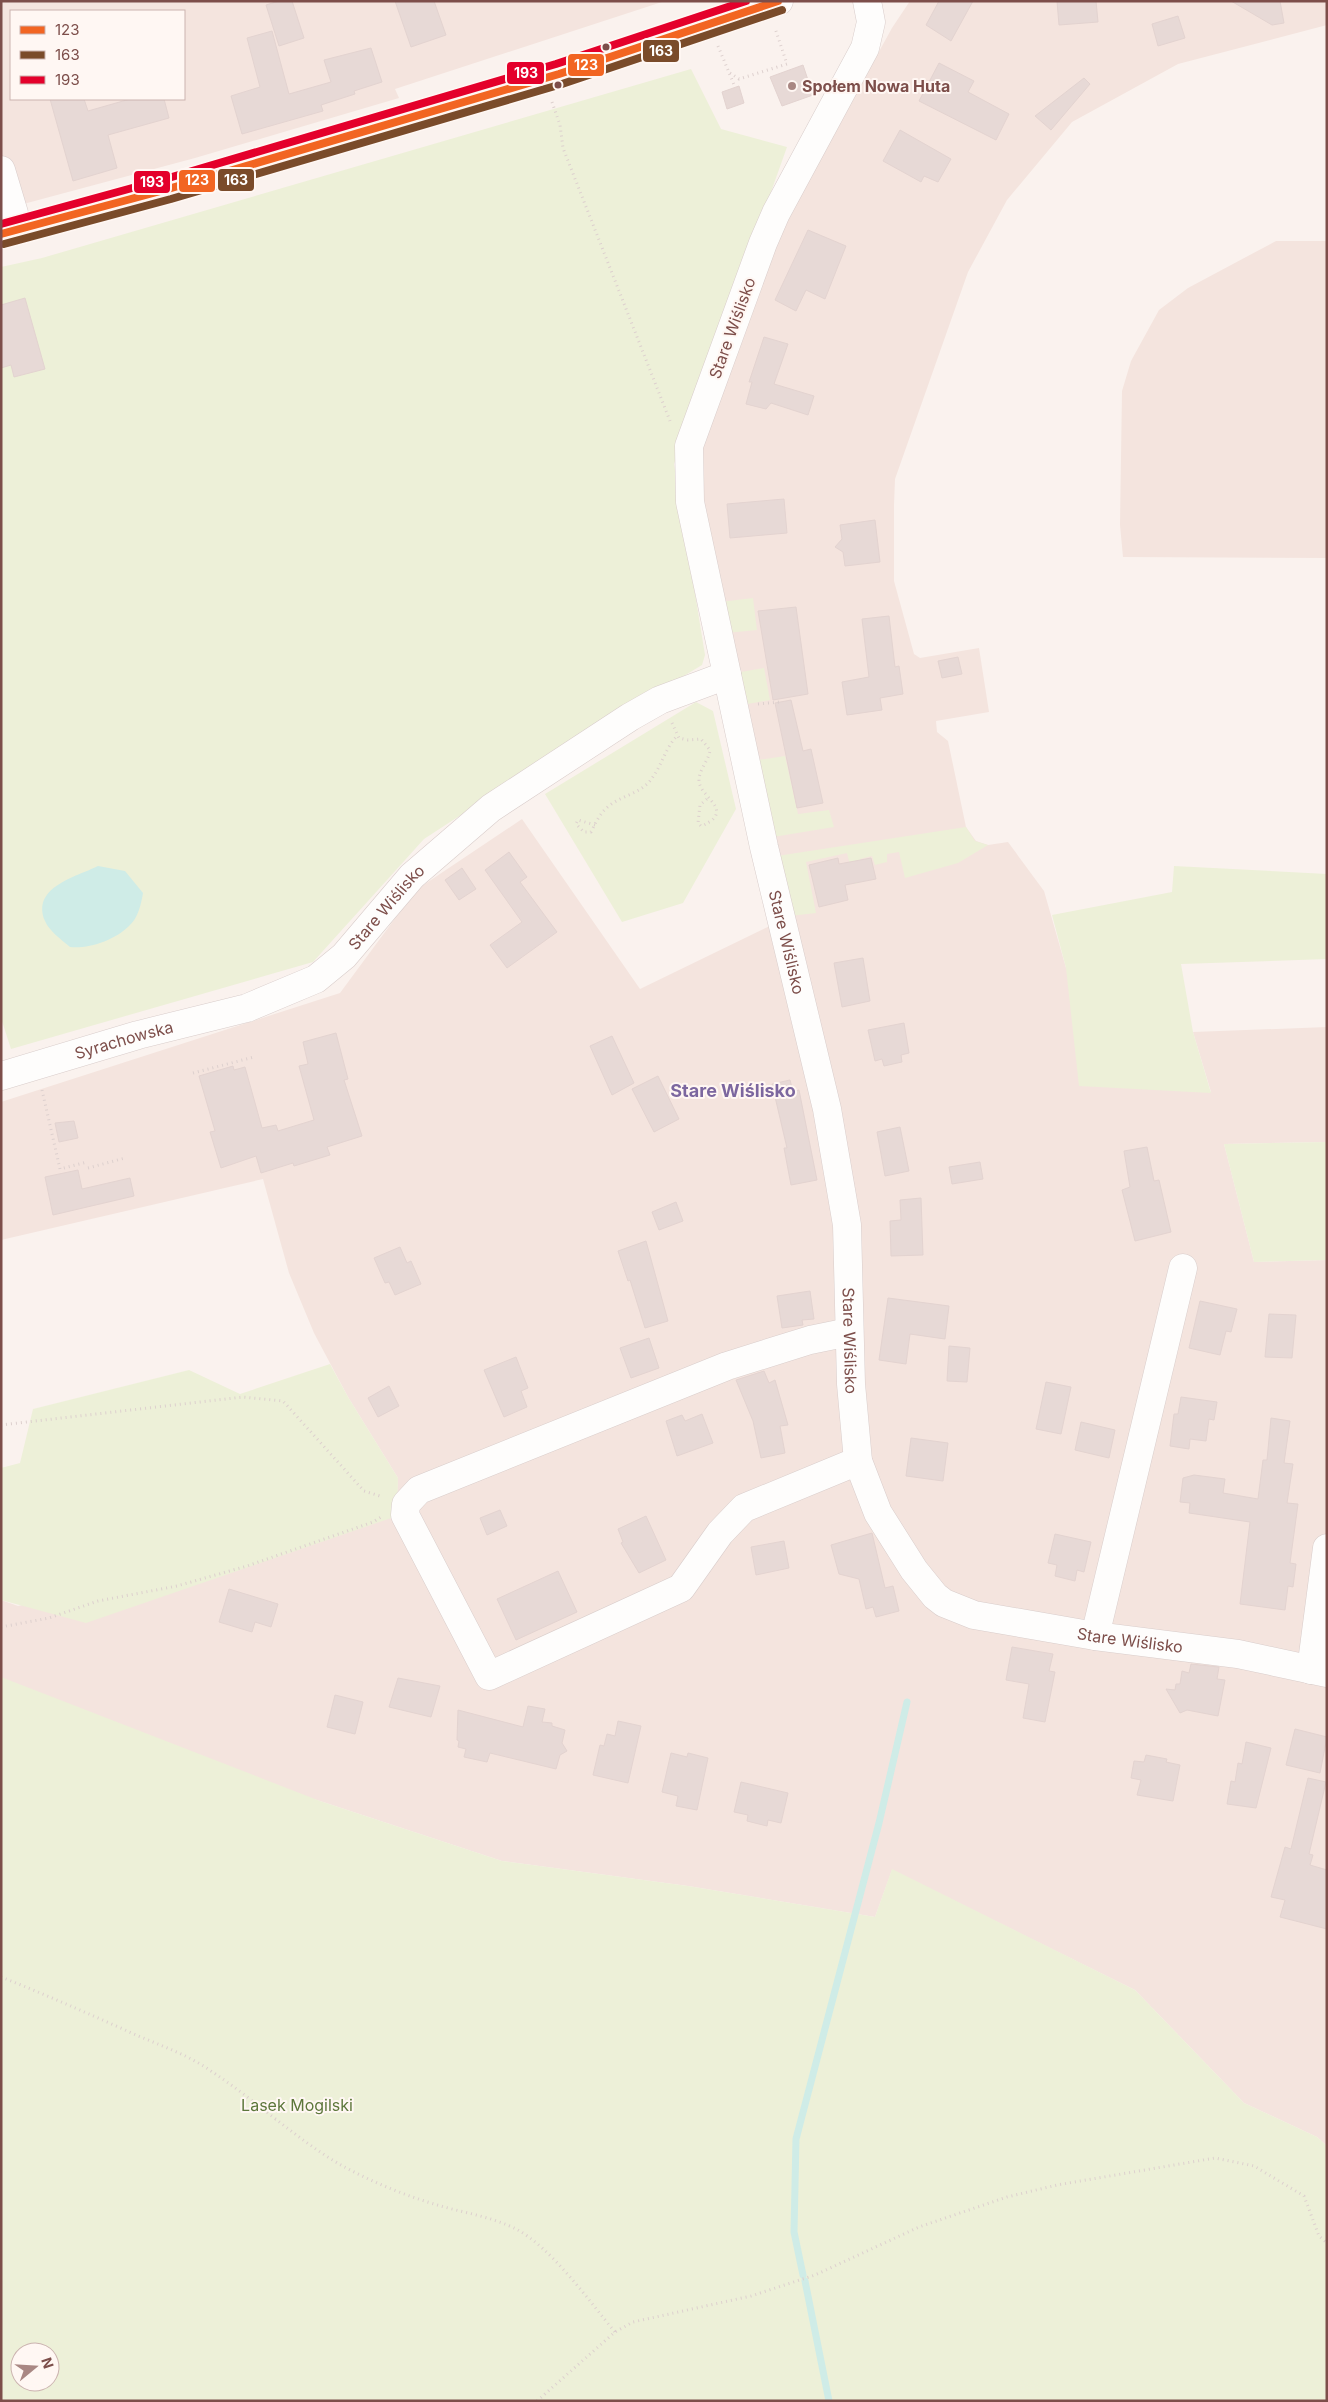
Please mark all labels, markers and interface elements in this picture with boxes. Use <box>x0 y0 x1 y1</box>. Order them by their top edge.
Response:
legend <box>10 10 185 100</box>
text: 123 <box>55 20 80 39</box>
line badge: 163 <box>642 39 680 63</box>
unlabelled marker <box>601 42 611 52</box>
text: 163 <box>649 42 673 59</box>
text: 163 <box>55 45 80 64</box>
line badge: 123 <box>567 53 605 77</box>
text: 123 <box>574 56 598 73</box>
line badge: 193 <box>506 61 545 85</box>
text: 193 <box>514 64 538 81</box>
text: 193 <box>55 70 80 89</box>
place label: Społem Nowa Huta <box>802 76 950 96</box>
unlabelled marker <box>553 80 563 90</box>
marker: Społem Nowa Huta <box>786 80 798 92</box>
line badge: 163 <box>217 168 255 192</box>
line badge: 123 <box>178 169 216 193</box>
line badge: 193 <box>133 170 171 194</box>
text: 123 <box>185 171 209 188</box>
text: 163 <box>224 171 248 188</box>
text: 193 <box>140 173 164 190</box>
street label: Stare Wiślisko <box>704 275 760 381</box>
street label: Stare Wiślisko <box>344 860 428 954</box>
street label: Stare Wiślisko <box>765 888 809 996</box>
street label: Syrachowska <box>72 1017 175 1063</box>
district label: Stare Wiślisko <box>670 1080 796 1101</box>
street label: Stare Wiślisko <box>839 1287 862 1395</box>
street label: Stare Wiślisko <box>1076 1623 1184 1657</box>
park label: Lasek Mogilski <box>241 2095 353 2115</box>
north arrow <box>10 2342 60 2392</box>
text: N <box>38 2355 58 2371</box>

